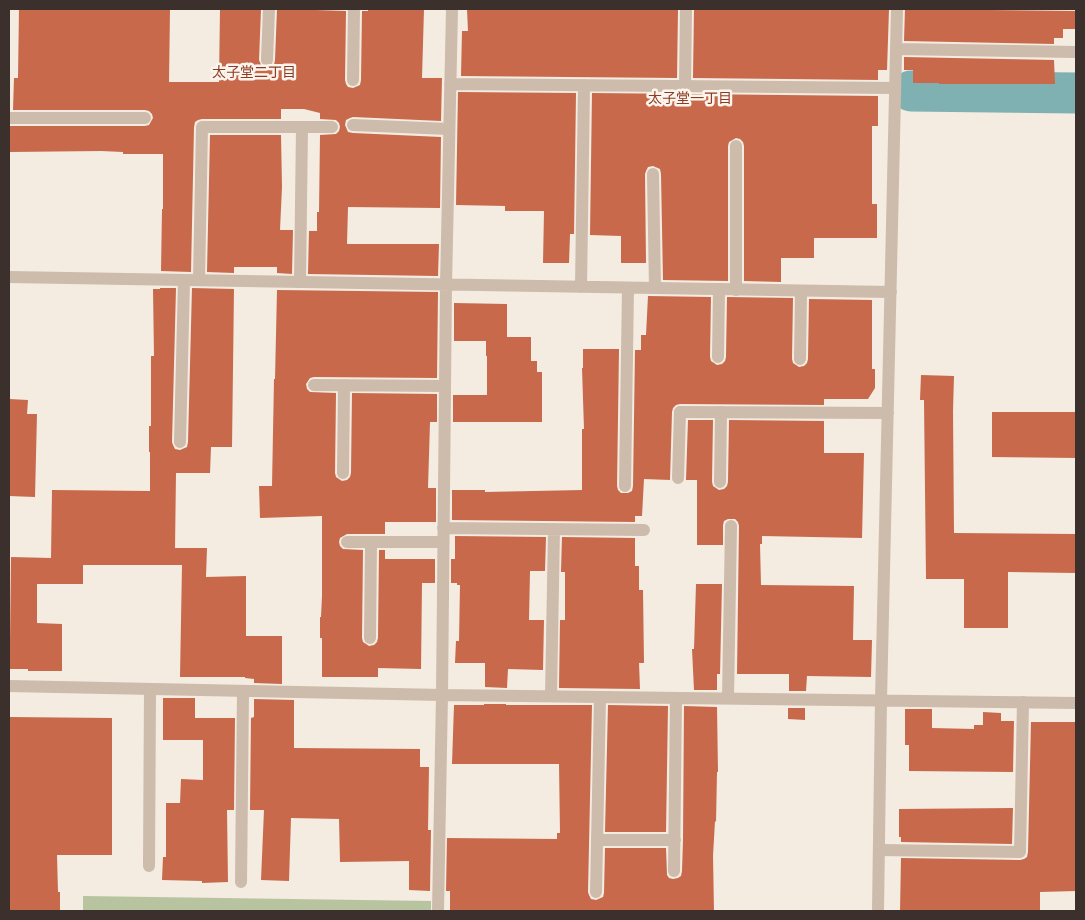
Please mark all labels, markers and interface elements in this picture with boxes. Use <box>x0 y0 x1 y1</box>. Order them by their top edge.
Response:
district label: 太子堂二丁目 <box>212 65 296 81</box>
district label: 太子堂一丁目 <box>648 91 732 107</box>

